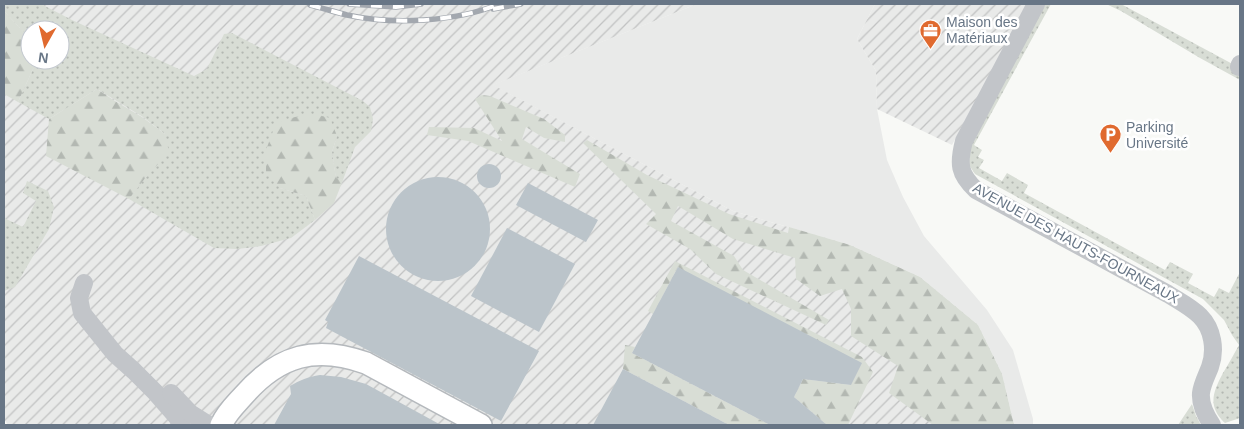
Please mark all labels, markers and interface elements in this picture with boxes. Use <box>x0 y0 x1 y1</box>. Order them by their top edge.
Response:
place label: Maison des Matériaux <box>946 14 1018 46</box>
office icon: Maison des Matériaux <box>918 18 942 49</box>
north arrow <box>20 20 70 70</box>
text: N <box>37 49 49 67</box>
place label: Parking Université <box>1126 119 1188 151</box>
parking icon: Parking Université <box>1098 123 1122 154</box>
street label: AVENUE DES HAUTS-FOURNEAUX <box>970 179 1182 307</box>

